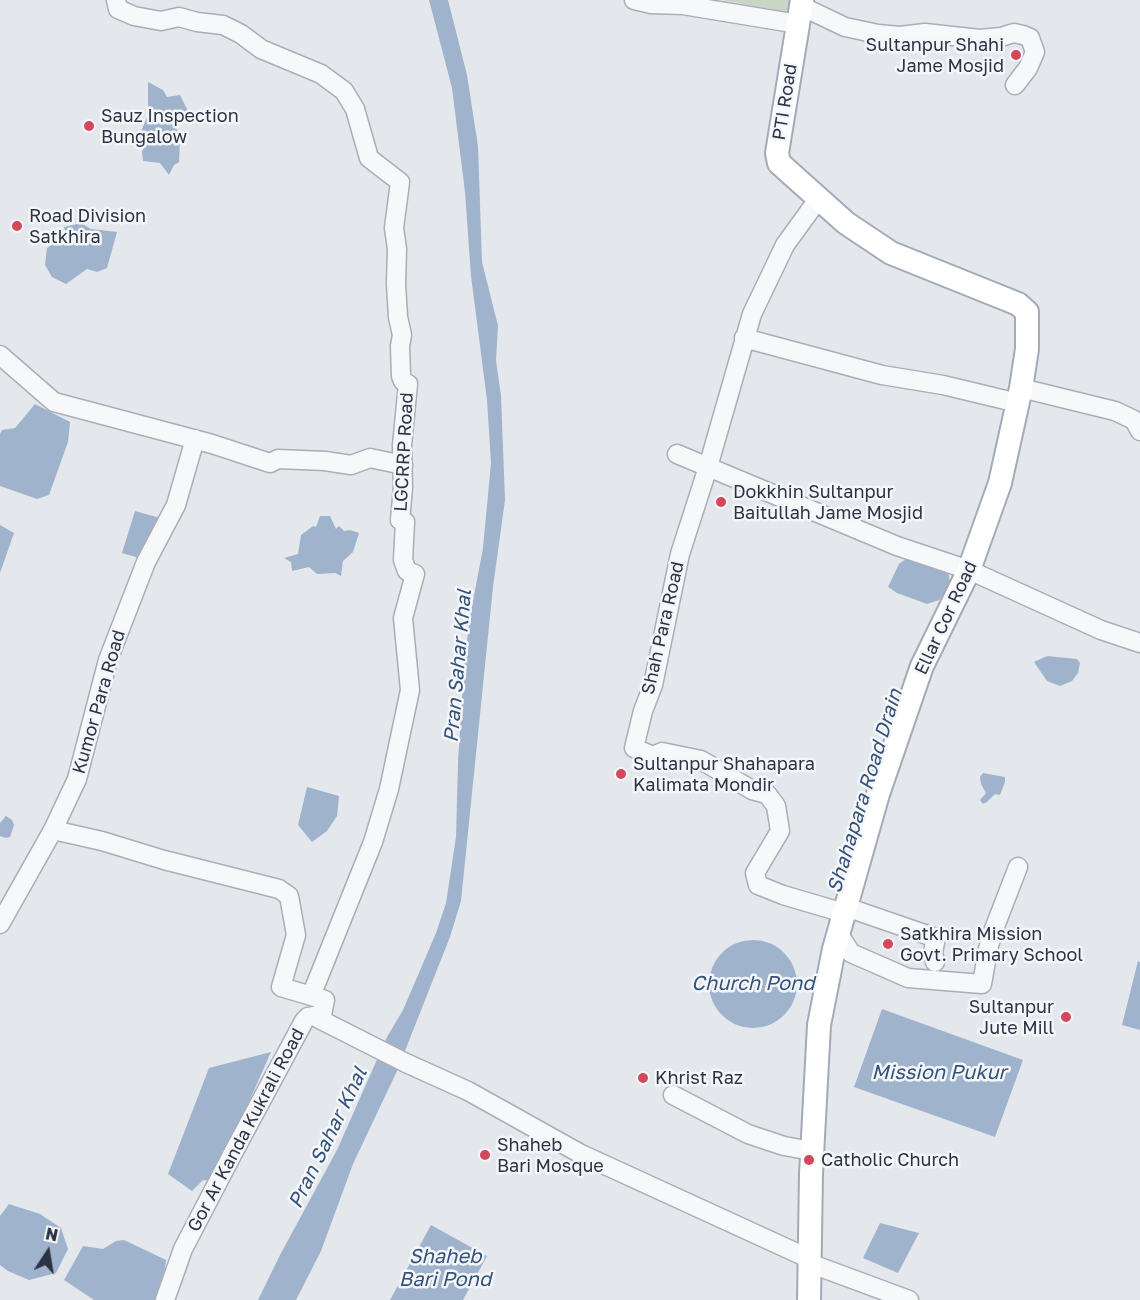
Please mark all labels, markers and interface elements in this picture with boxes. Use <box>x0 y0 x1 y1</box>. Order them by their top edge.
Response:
place label: Sultanpur Shahi Jame Mosjid <box>866 34 1004 76</box>
marker: Sultanpur Shahi Jame Mosjid <box>1009 48 1023 62</box>
street label: PTI Road <box>768 62 802 142</box>
place label: Sauz Inspection Bungalow <box>101 105 239 148</box>
marker: Sauz Inspection Bungalow <box>82 119 96 133</box>
place label: Road Division Satkhira <box>29 205 146 248</box>
marker: Road Division Satkhira <box>10 219 24 233</box>
street label: LGCRRP Road <box>390 392 418 512</box>
place label: Dokkhin Sultanpur Baitullah Jame Mosjid <box>733 481 923 524</box>
marker: Dokkhin Sultanpur Baitullah Jame Mosjid <box>714 495 728 509</box>
street label: Ellar Cor Road <box>910 558 982 678</box>
street label: Shah Para Road <box>637 559 689 697</box>
water label: Pran Sahar Khal <box>439 588 477 744</box>
street label: Kumor Para Road <box>68 628 130 776</box>
water label: Shahapara Road Drain <box>823 686 907 896</box>
place label: Sultanpur Shahapara Kalimata Mondir <box>633 753 815 795</box>
marker: Sultanpur Shahapara Kalimata Mondir <box>614 767 628 781</box>
place label: Satkhira Mission Govt. Primary School <box>900 923 1083 966</box>
marker: Satkhira Mission Govt. Primary School <box>881 937 895 951</box>
water label: Church Pond <box>691 972 815 996</box>
place label: Sultanpur Jute Mill <box>969 996 1054 1038</box>
marker: Sultanpur Jute Mill <box>1059 1010 1073 1024</box>
street label: Gor Ar Kanda Kukrali Road <box>183 1025 309 1235</box>
water label: Mission Pukur <box>872 1061 1006 1085</box>
water label: Pran Sahar Khal <box>284 1064 372 1212</box>
place label: Khrist Raz <box>655 1067 743 1089</box>
marker: Khrist Raz <box>636 1071 650 1085</box>
place label: Shaheb Bari Mosque <box>497 1134 604 1176</box>
marker: Shaheb Bari Mosque <box>478 1148 492 1162</box>
place label: Catholic Church <box>821 1149 959 1171</box>
marker: Catholic Church <box>802 1153 816 1167</box>
north arrow <box>18 1222 78 1282</box>
text: N <box>44 1223 60 1245</box>
water label: Shaheb Bari Pond <box>399 1245 491 1292</box>

